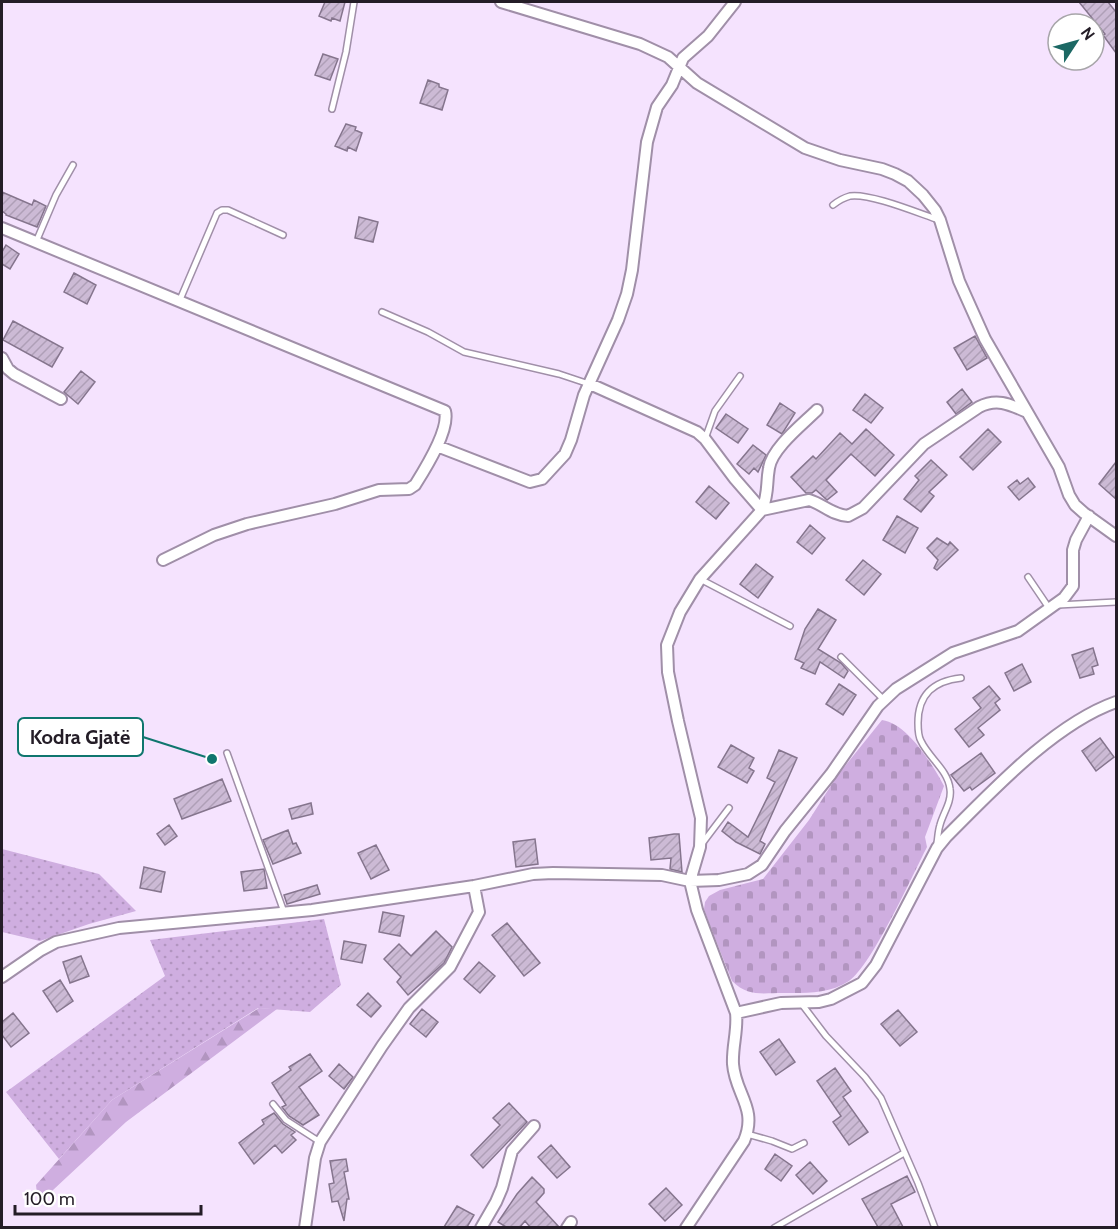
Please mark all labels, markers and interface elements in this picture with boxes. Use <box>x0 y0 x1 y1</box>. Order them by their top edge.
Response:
north arrow <box>1046 12 1106 72</box>
text: N <box>1077 23 1099 44</box>
callout: Kodra Gjatë <box>18 718 143 756</box>
text: Kodra Gjatë <box>30 725 130 749</box>
scale bar <box>15 1178 201 1216</box>
text: 100 m <box>24 1188 75 1210</box>

